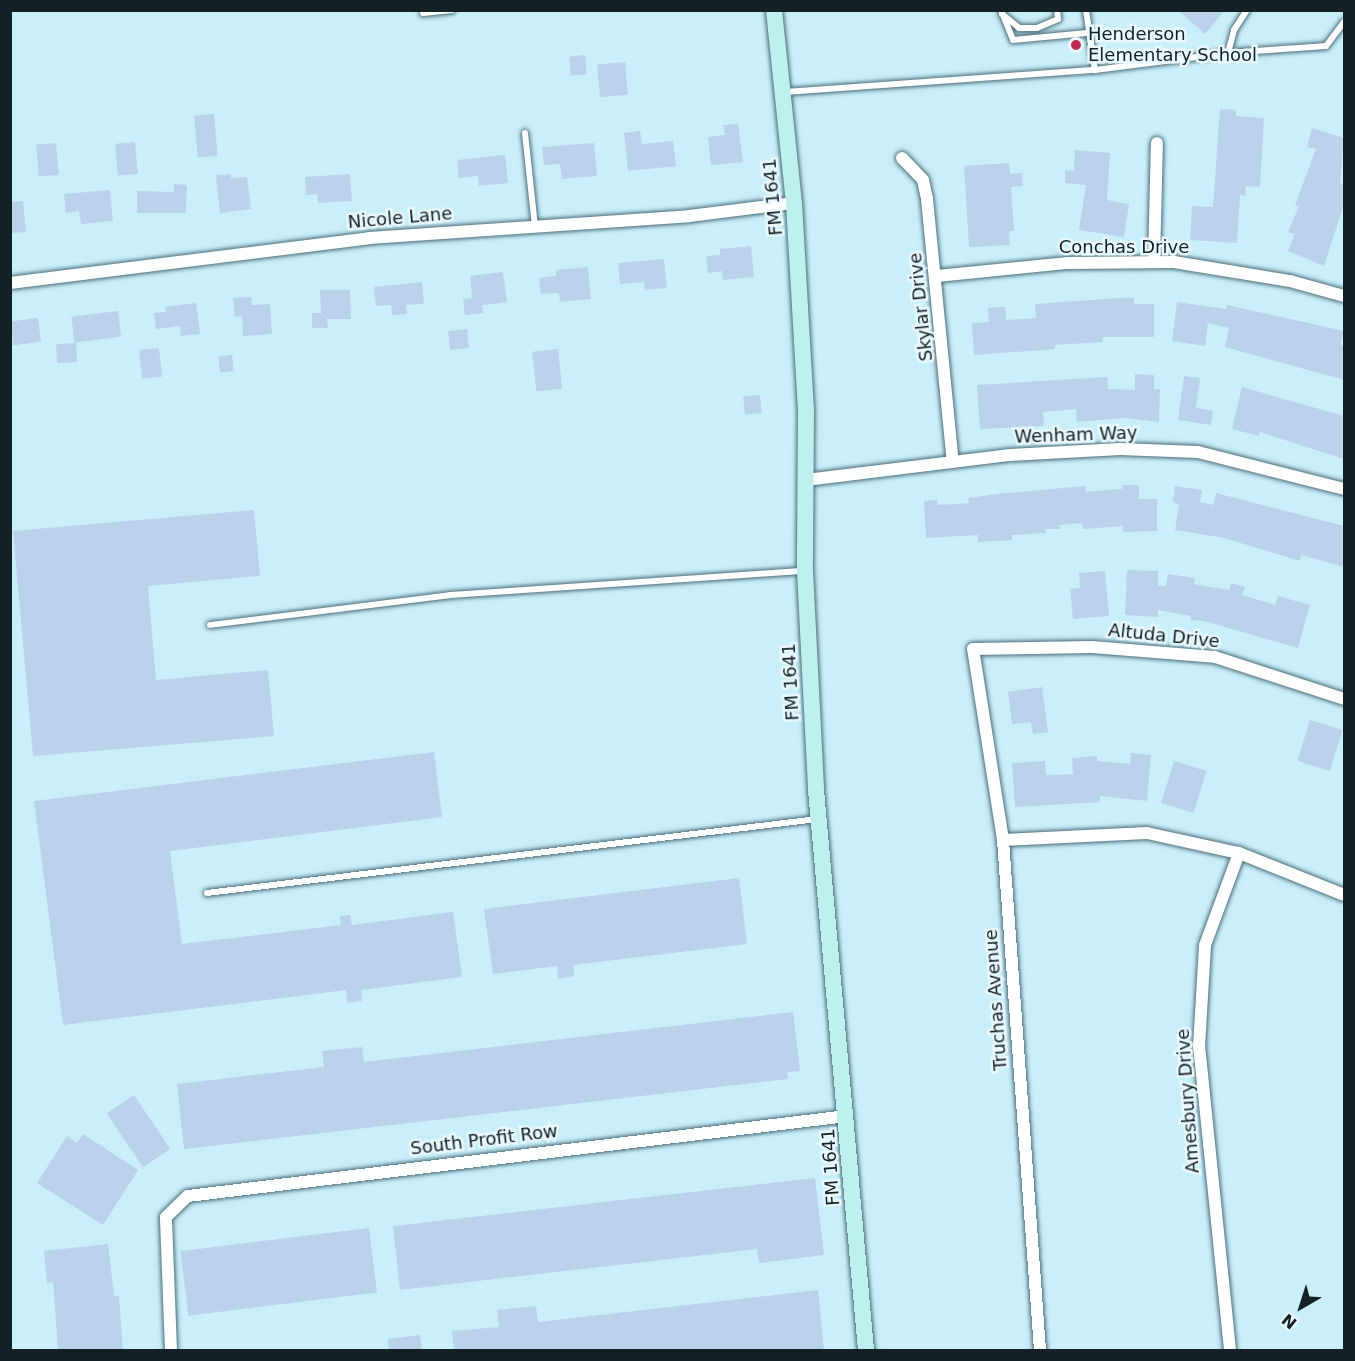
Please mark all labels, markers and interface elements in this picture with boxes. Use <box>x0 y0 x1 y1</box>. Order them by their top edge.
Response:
place label: Henderson Elementary School <box>1088 24 1257 66</box>
marker: Henderson Elementary School <box>1069 38 1083 52</box>
street label: FM 1641 <box>759 157 787 237</box>
street label: Nicole Lane <box>347 203 453 233</box>
street label: Conchas Drive <box>1059 236 1189 258</box>
street label: Skylar Drive <box>905 252 937 362</box>
street label: Wenham Way <box>1014 422 1138 448</box>
street label: Altuda Drive <box>1107 619 1221 653</box>
street label: FM 1641 <box>778 643 804 721</box>
street label: Truchas Avenue <box>980 929 1012 1071</box>
street label: Amesbury Drive <box>1172 1028 1204 1174</box>
street label: South Profit Row <box>409 1120 559 1160</box>
street label: FM 1641 <box>818 1128 844 1206</box>
north arrow <box>1271 1277 1331 1337</box>
text: N <box>1278 1310 1301 1333</box>

